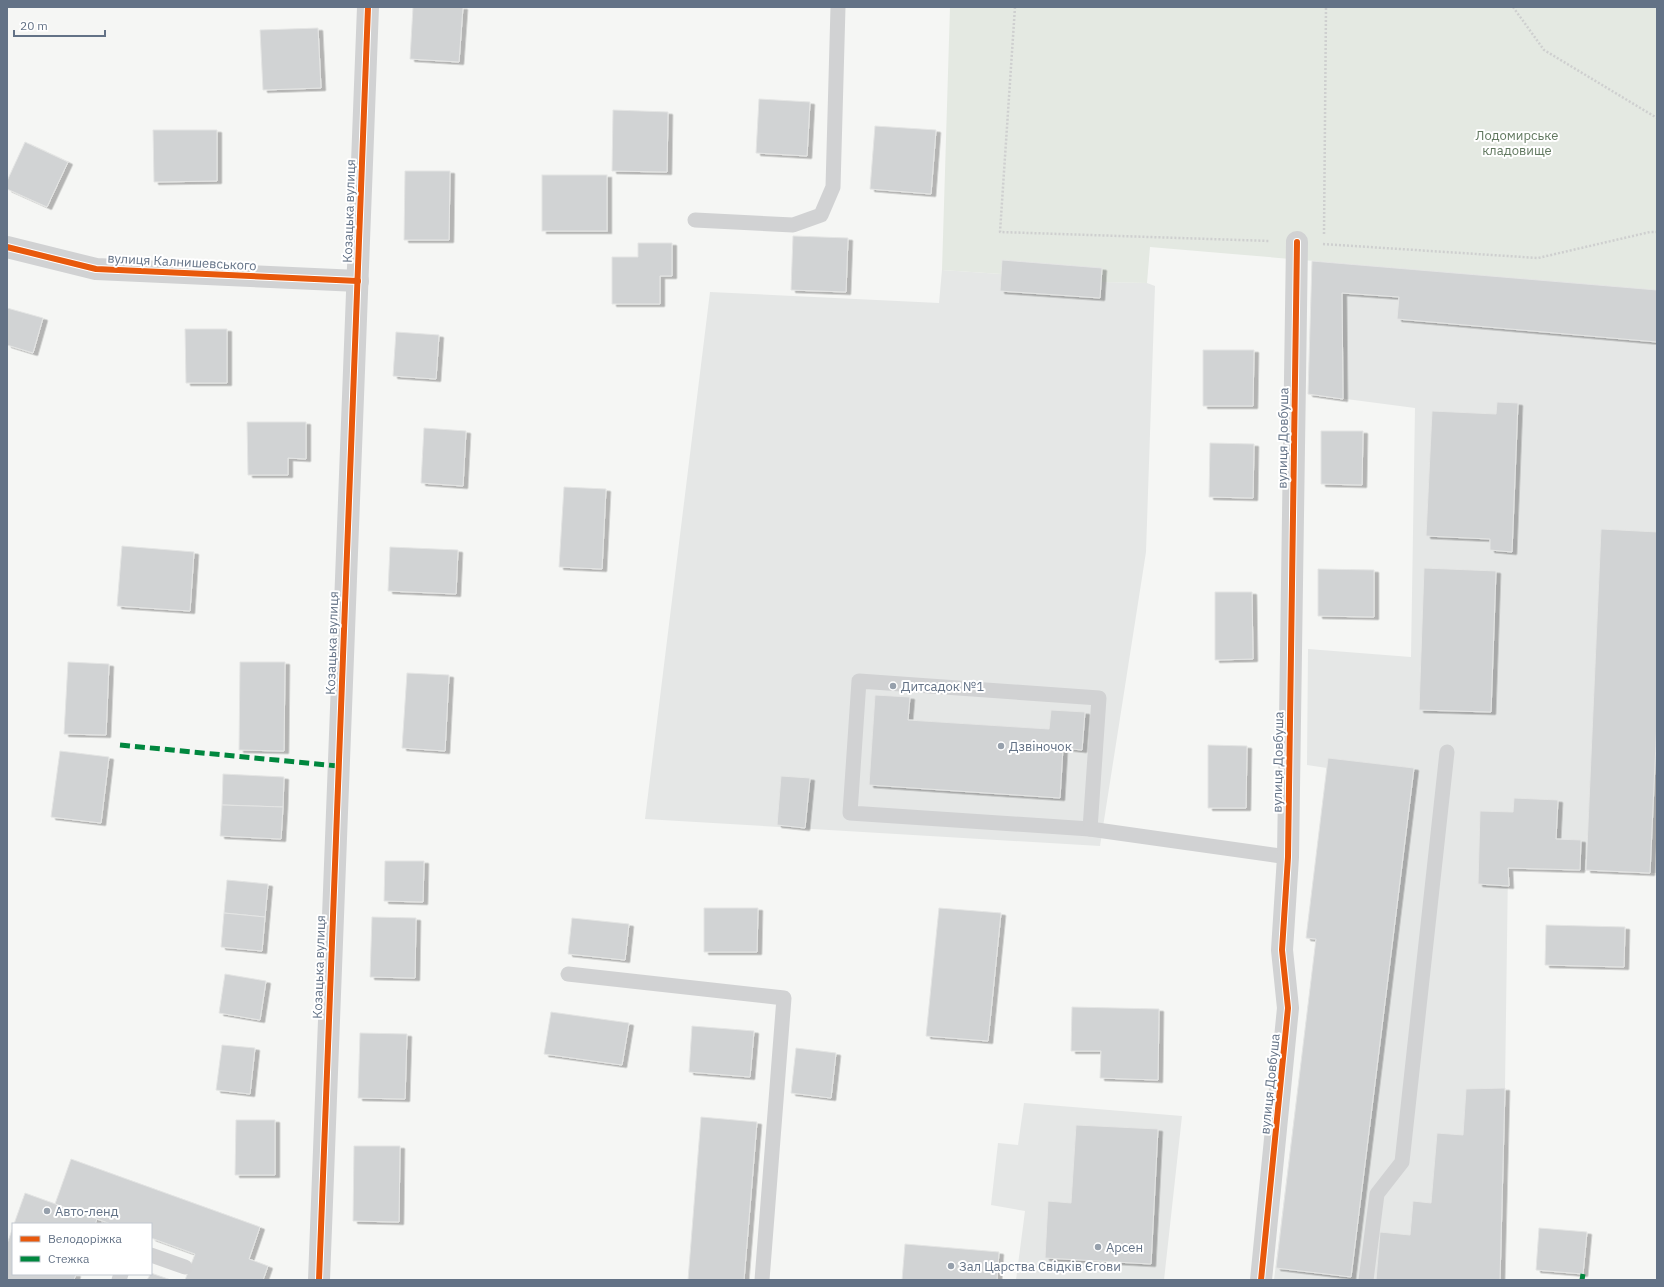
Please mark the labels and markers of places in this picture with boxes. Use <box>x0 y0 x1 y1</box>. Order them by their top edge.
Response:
place label: Дитсадок №1 <box>901 678 984 695</box>
marker: Дитсадок №1 <box>888 681 898 691</box>
place label: Дзвіночок <box>1009 738 1072 755</box>
marker: Дзвіночок <box>996 741 1006 751</box>
place label: Авто-ленд <box>55 1203 119 1220</box>
marker: Авто-ленд <box>42 1206 52 1216</box>
place label: Арсен <box>1106 1239 1143 1256</box>
marker: Арсен <box>1093 1242 1103 1252</box>
place label: Зал Царства Свідків Єгови <box>959 1258 1121 1275</box>
marker: Зал Царства Свідків Єгови <box>946 1261 956 1271</box>

